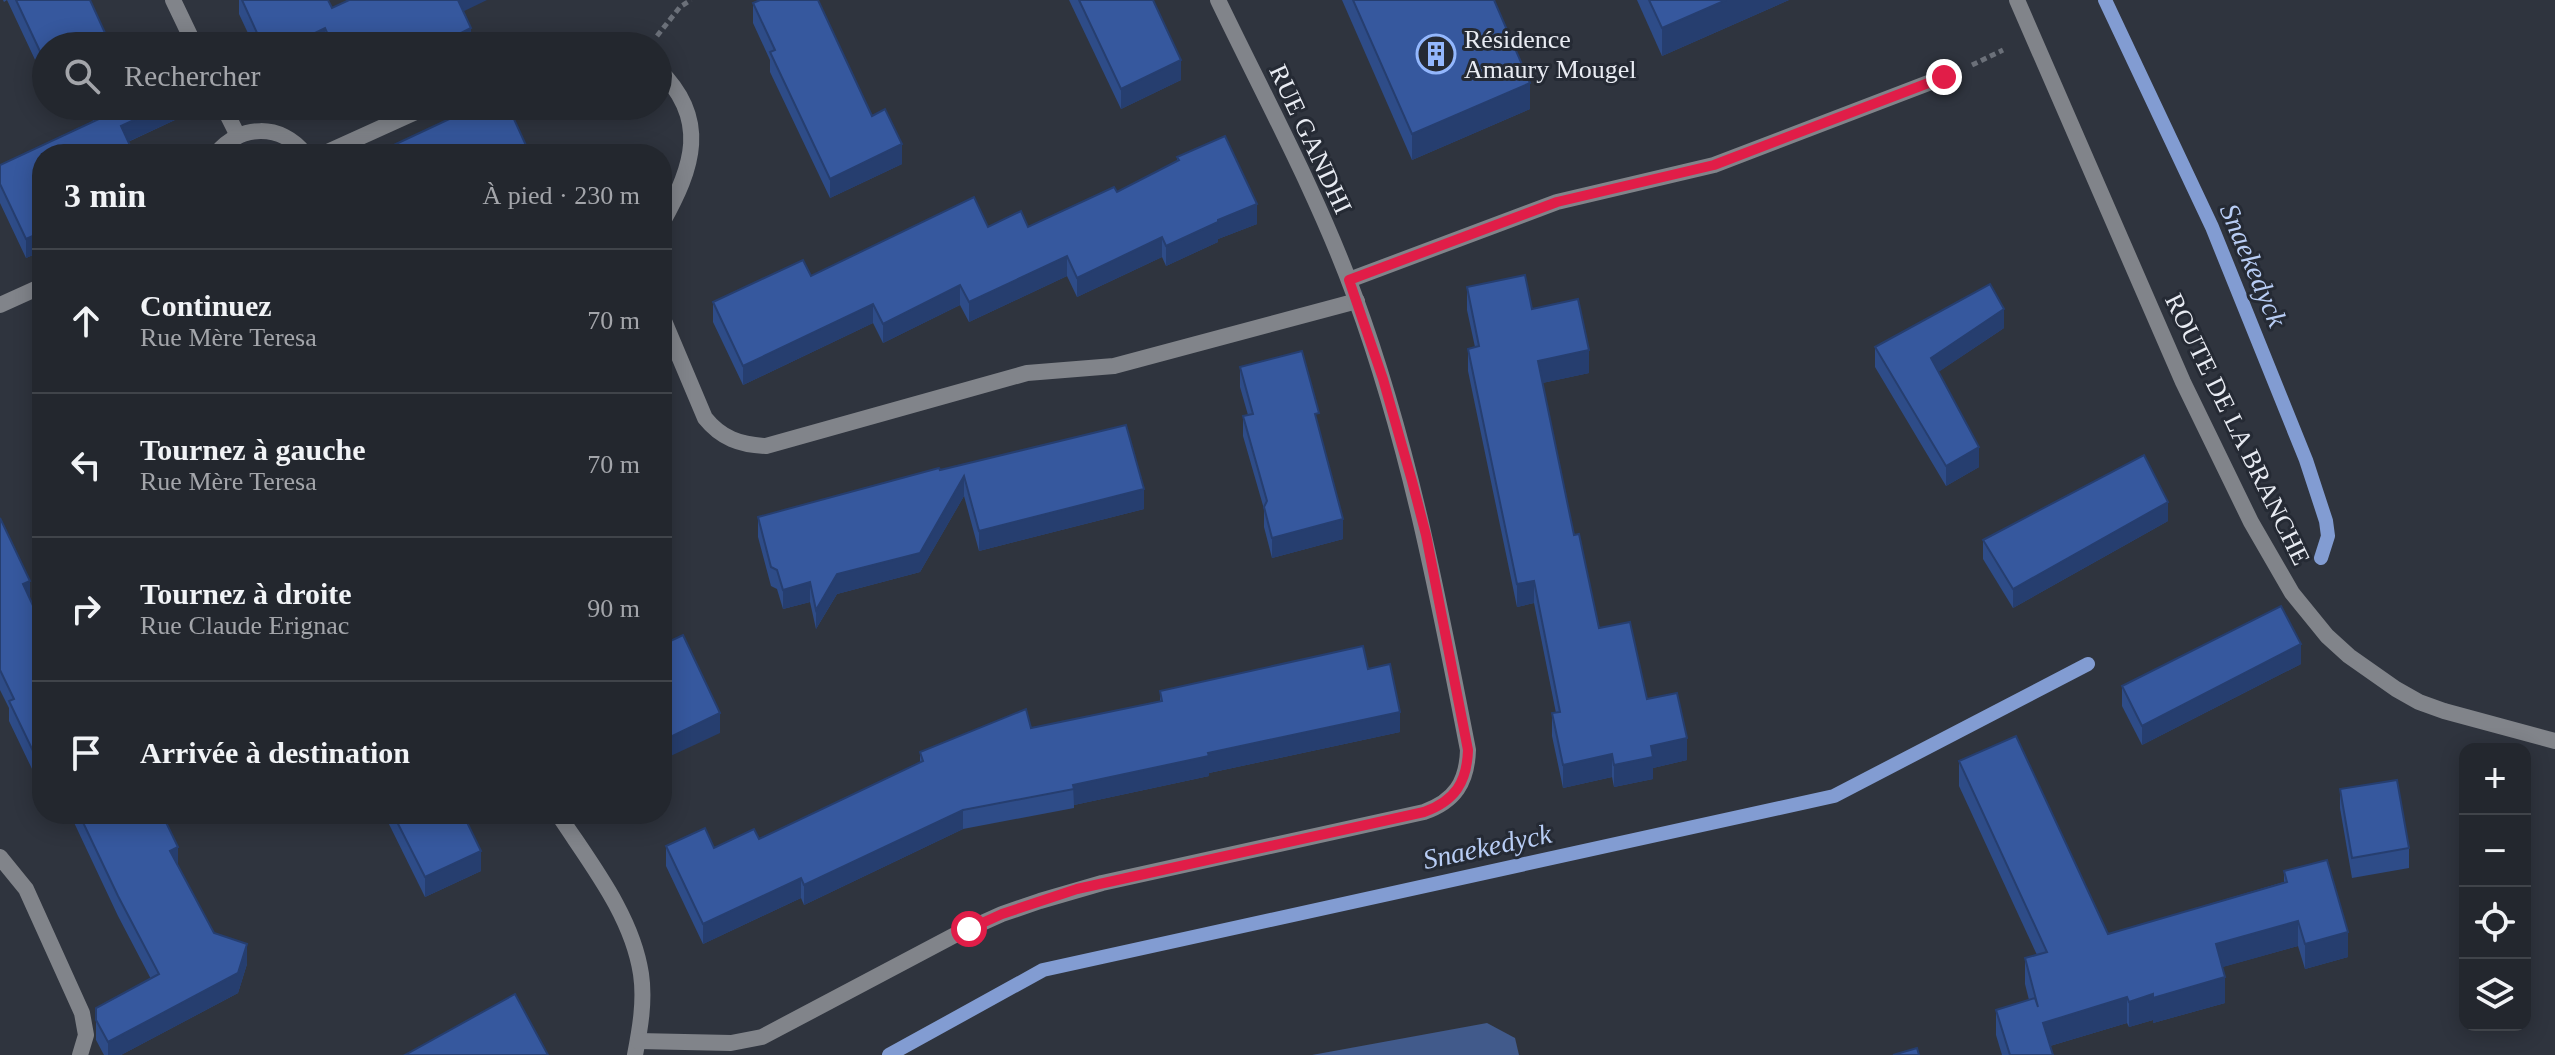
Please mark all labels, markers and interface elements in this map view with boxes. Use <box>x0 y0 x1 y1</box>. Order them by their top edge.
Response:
place label: Résidence Amaury Mougel <box>1464 25 1637 84</box>
search box <box>32 32 672 120</box>
building icon: Résidence Amaury Mougel <box>1415 33 1457 75</box>
icon: search <box>60 54 104 98</box>
text: Rechercher <box>124 59 261 92</box>
route end <box>1926 59 1962 95</box>
street label: RUE GANDHI <box>1263 60 1358 218</box>
text: 3 min <box>64 177 146 214</box>
text: À pied · 230 m <box>483 181 640 210</box>
water label: Snaekedyck <box>2214 199 2294 332</box>
text: Continuez <box>140 289 272 322</box>
street label: ROUTE DE LA BRANCHE <box>2159 289 2316 570</box>
icon: ahead <box>64 299 108 343</box>
text: 70 m <box>587 306 640 335</box>
text: Rue Mère Teresa <box>140 323 317 352</box>
text: Tournez à gauche <box>140 433 366 466</box>
icon: left <box>64 443 108 487</box>
text: 70 m <box>587 450 640 479</box>
text: Rue Mère Teresa <box>140 467 317 496</box>
text: Tournez à droite <box>140 577 352 610</box>
icon: right <box>64 587 108 631</box>
text: 90 m <box>587 594 640 623</box>
text: Rue Claude Erignac <box>140 611 349 640</box>
icon: arrive <box>64 731 108 775</box>
text: Arrivée à destination <box>140 736 410 769</box>
map controls <box>2459 743 2531 1031</box>
button: + <box>2459 743 2531 815</box>
button: − <box>2459 815 2531 887</box>
water label: Snaekedyck <box>1420 818 1555 875</box>
button: locate <box>2459 887 2531 959</box>
route start <box>951 911 987 947</box>
button: layers <box>2459 959 2531 1031</box>

